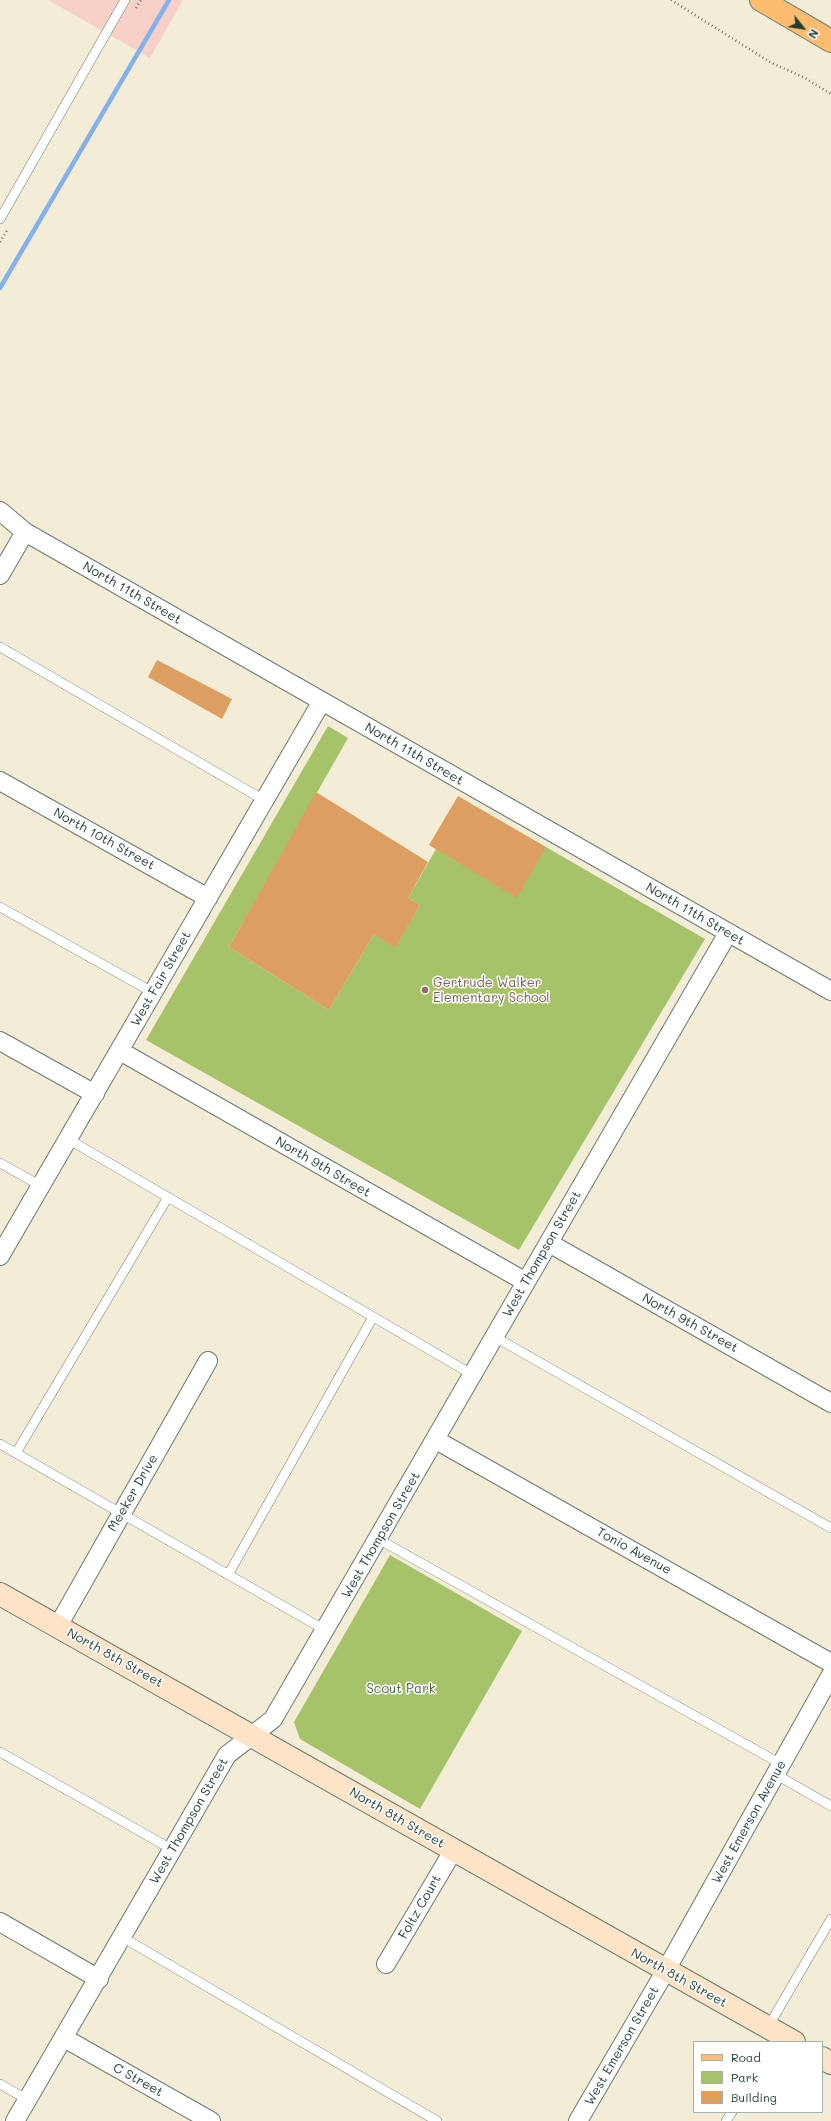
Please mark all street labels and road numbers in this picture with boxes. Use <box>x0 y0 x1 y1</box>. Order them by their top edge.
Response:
street label: North 11th Street <box>80 558 184 628</box>
street label: North 11th Street <box>362 719 466 789</box>
street label: North 10th Street <box>51 805 157 873</box>
street label: North 11th Street <box>643 879 747 949</box>
street label: West Fair Street <box>127 929 195 1029</box>
street label: North 9th Street <box>273 1133 373 1201</box>
street label: West Thompson Street <box>499 1188 585 1320</box>
street label: North 9th Street <box>639 1290 741 1356</box>
street label: Meeker Drive <box>105 1452 161 1534</box>
street label: West Thompson Street <box>338 1469 424 1601</box>
street label: Tonio Avenue <box>594 1524 674 1578</box>
street label: North 8th Street <box>64 1625 166 1691</box>
street label: West Thompson Street <box>146 1755 232 1887</box>
street label: West Emerson Avenue <box>709 1758 789 1886</box>
street label: North 8th Street <box>347 1784 447 1852</box>
street label: Foltz Court <box>395 1872 445 1942</box>
street label: North 8th Street <box>628 1945 730 2011</box>
street label: West Emerson Street <box>582 1984 662 2108</box>
street label: C Street <box>110 2060 166 2100</box>

